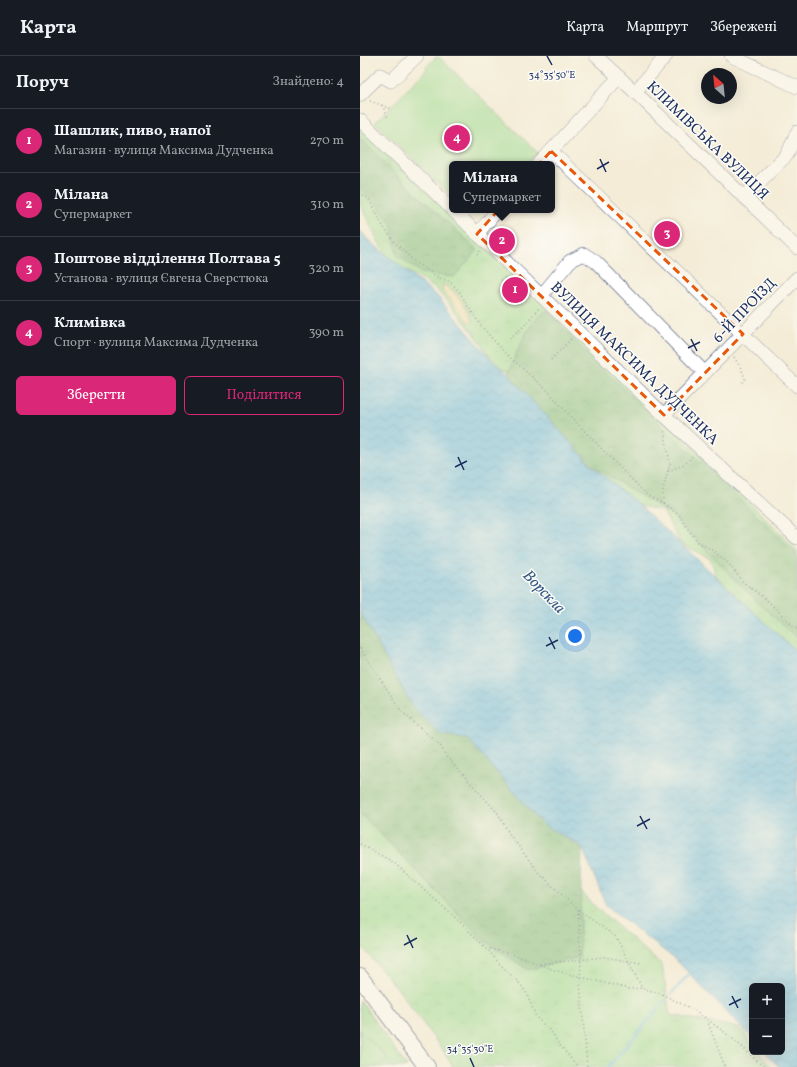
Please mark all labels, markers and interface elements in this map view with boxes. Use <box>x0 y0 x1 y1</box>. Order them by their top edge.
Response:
text: Карта <box>20 15 77 41</box>
text: Карта <box>566 18 604 37</box>
text: Маршрут <box>626 18 688 37</box>
text: Збережені <box>710 18 777 37</box>
text: 34°35'50"E <box>529 68 575 82</box>
north arrow <box>701 68 737 104</box>
text: Поруч <box>16 71 69 94</box>
text: Знайдено: 4 <box>272 73 344 91</box>
street label: КЛИМІВСЬКА ВУЛИЦЯ <box>641 77 773 205</box>
text: Шашлик, пиво, напої <box>54 121 211 142</box>
pin: 4 <box>444 123 470 153</box>
text: 1 <box>26 132 32 150</box>
text: 270 m <box>310 132 344 150</box>
text: Магазин · вулиця Максима Дудченка <box>54 142 274 160</box>
popup <box>449 161 555 213</box>
text: Мілана <box>463 168 518 189</box>
text: Мілана <box>54 185 109 206</box>
text: Супермаркет <box>463 189 541 207</box>
text: 2 <box>26 196 32 214</box>
text: 310 m <box>310 196 344 214</box>
text: Супермаркет <box>54 206 132 224</box>
pin: 3 <box>654 219 680 249</box>
pin: 2 <box>489 226 515 256</box>
text: Поштове відділення Полтава 5 <box>54 249 281 270</box>
text: 3 <box>26 260 32 278</box>
text: 320 m <box>309 260 344 278</box>
text: Установа · вулиця Євгена Сверстюка <box>54 270 269 288</box>
street label: 6-Й ПРОЇЗД <box>709 274 782 348</box>
pin: 1 <box>502 275 528 305</box>
street label: ВУЛИЦЯ МАКСИМА ДУДЧЕНКА <box>545 278 723 451</box>
text: Климівка <box>54 313 126 334</box>
text: 4 <box>25 324 33 342</box>
text: 390 m <box>309 324 344 342</box>
text: Спорт · вулиця Максима Дудченка <box>54 334 258 352</box>
button: Зберегти <box>16 376 176 415</box>
button: Поділитися <box>184 376 344 415</box>
water label: Ворскла <box>517 566 570 619</box>
your location <box>565 626 585 646</box>
map controls <box>749 983 785 1055</box>
button: + <box>749 983 785 1019</box>
button: − <box>749 1019 785 1055</box>
text: 34°35'30"E <box>447 1042 493 1056</box>

